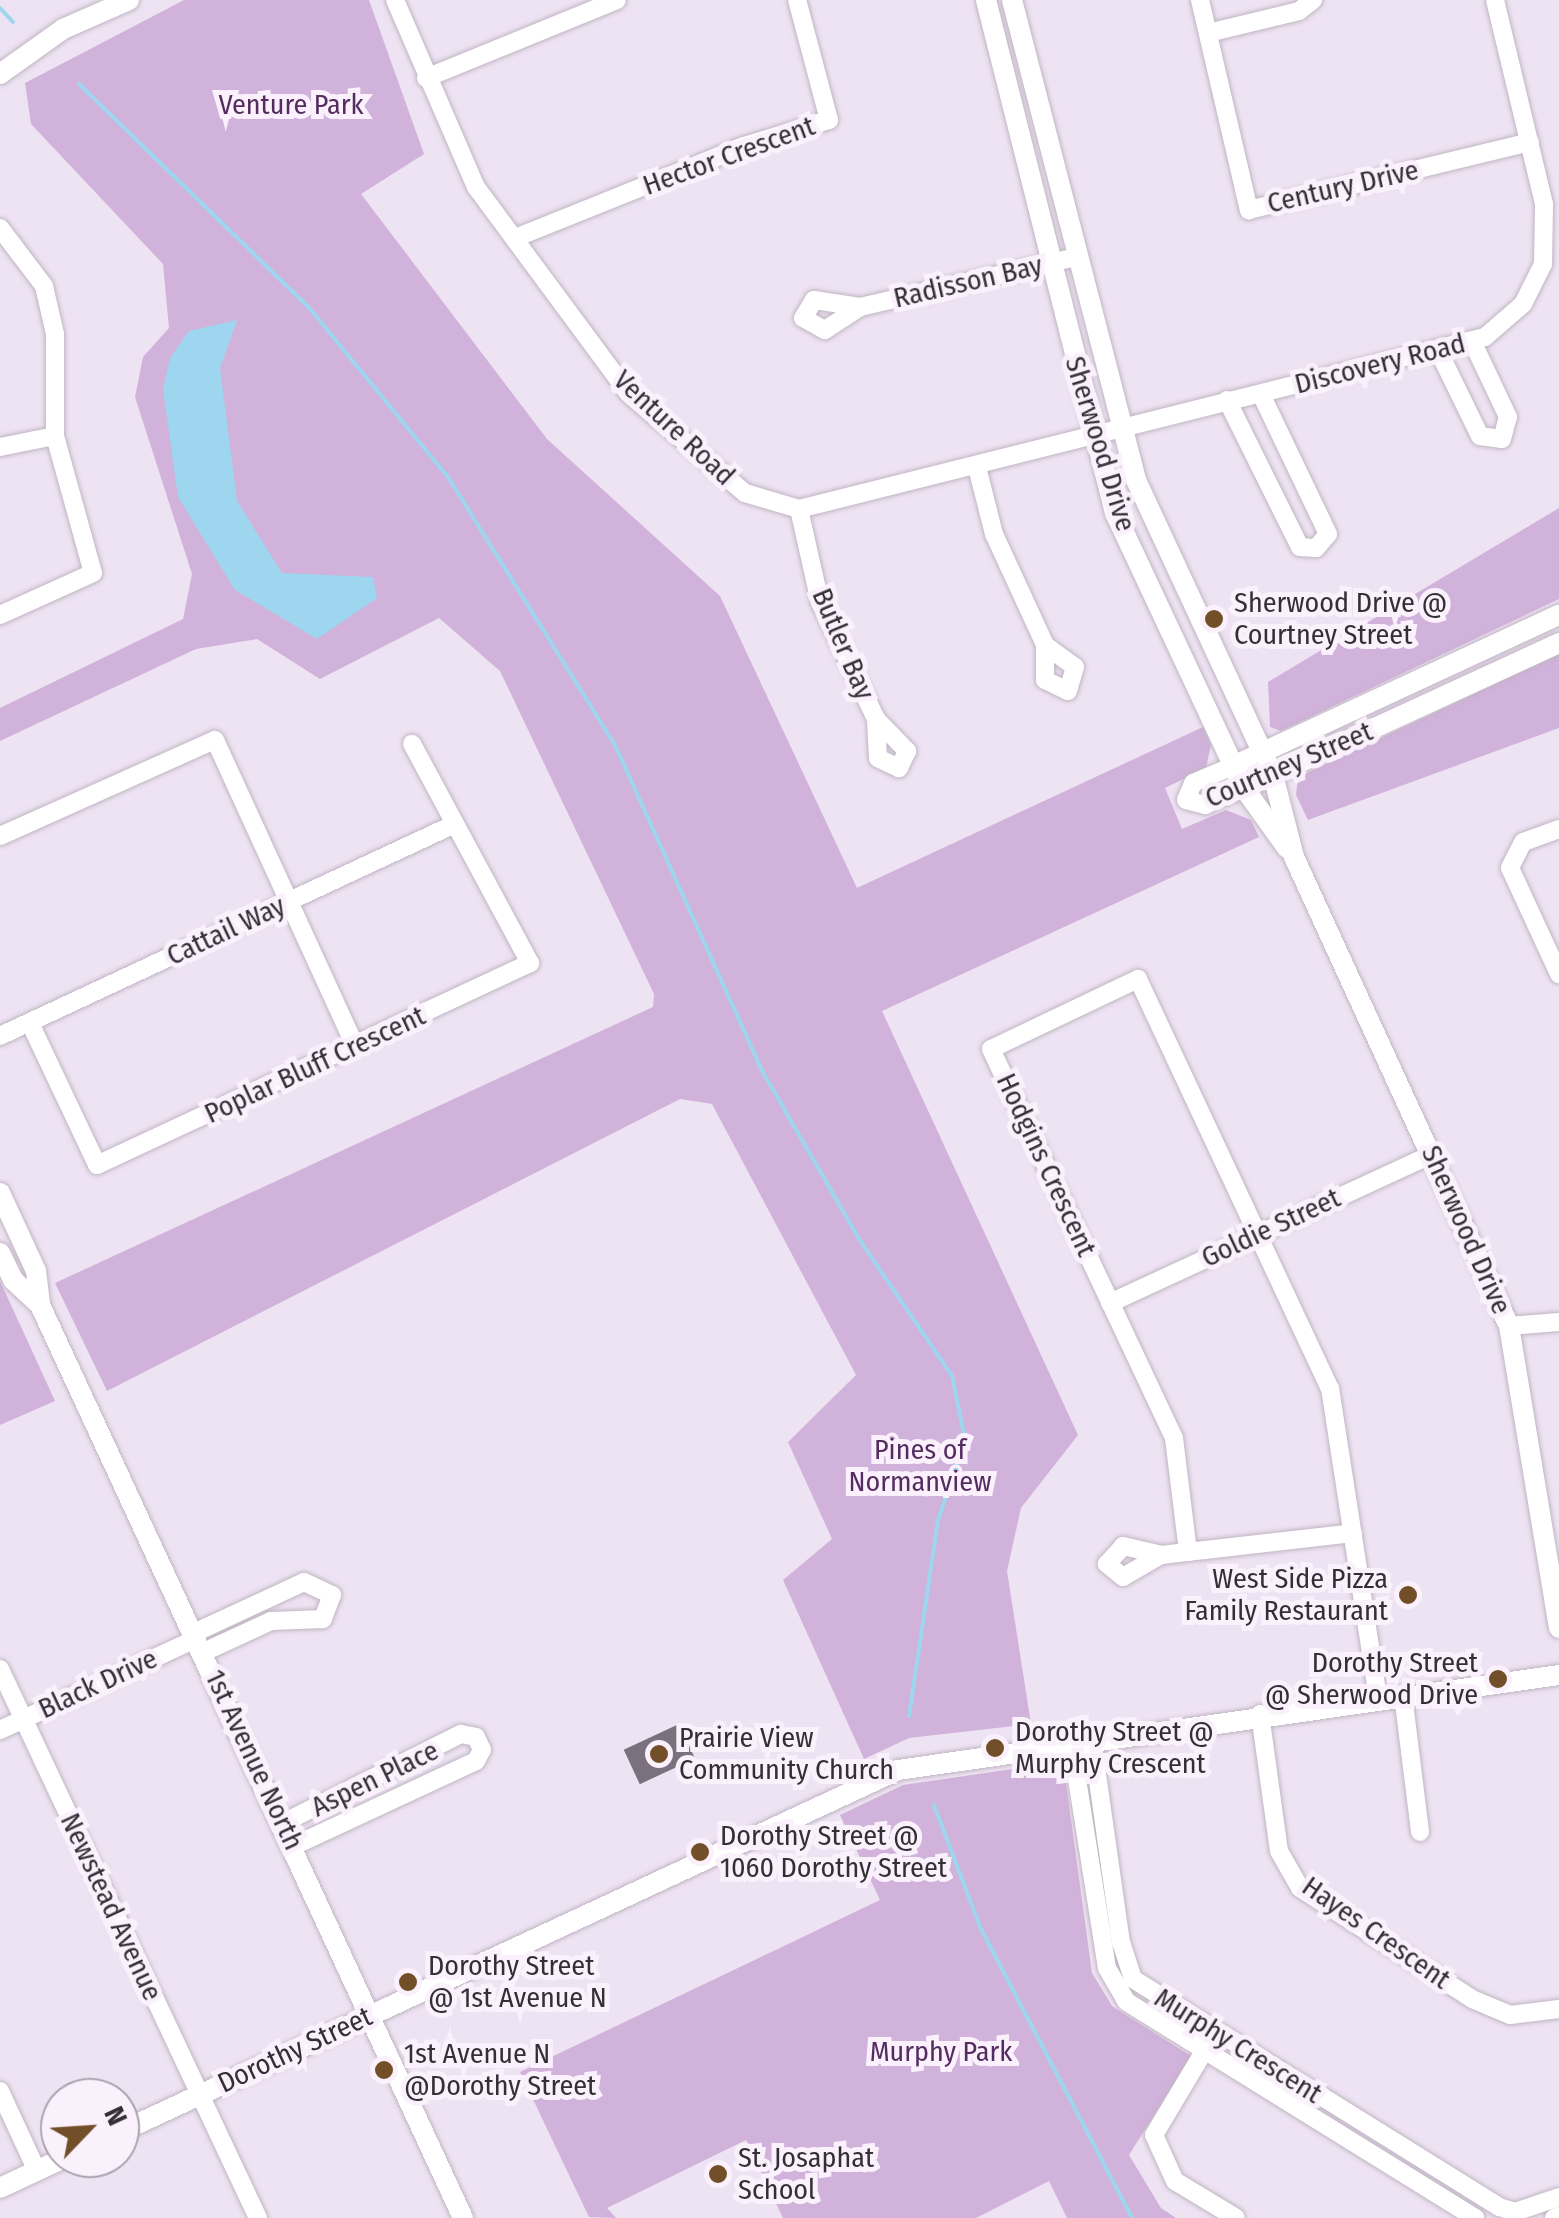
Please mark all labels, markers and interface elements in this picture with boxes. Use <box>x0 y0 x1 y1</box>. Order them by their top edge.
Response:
park label: Venture Park <box>218 88 364 122</box>
street label: Hector Crescent <box>639 109 819 203</box>
street label: Century Drive <box>1264 153 1422 221</box>
street label: Radisson Bay <box>890 249 1046 315</box>
street label: Discovery Road <box>1291 327 1469 401</box>
street label: Sherwood Drive <box>1057 353 1143 535</box>
street label: Venture Road <box>606 363 742 493</box>
street label: Butler Bay <box>805 583 881 705</box>
place label: Sherwood Drive @ Courtney Street <box>1234 586 1447 652</box>
marker: Sherwood Drive @ Courtney Street <box>1203 608 1225 630</box>
street label: Courtney Street <box>1200 715 1378 815</box>
street label: Cattail Way <box>162 889 290 973</box>
street label: Poplar Bluff Crescent <box>199 999 431 1131</box>
street label: Hodgins Crescent <box>989 1068 1103 1262</box>
street label: Sherwood Drive <box>1414 1141 1518 1319</box>
street label: Goldie Street <box>1196 1181 1346 1275</box>
park label: Pines of Normanview <box>849 1433 991 1499</box>
place label: West Side Pizza Family Restaurant <box>1184 1562 1388 1628</box>
marker: West Side Pizza Family Restaurant <box>1397 1584 1419 1606</box>
street label: Black Drive <box>33 1642 163 1726</box>
place label: Dorothy Street @ Sherwood Drive <box>1265 1646 1478 1712</box>
street label: 1st Avenue North <box>198 1665 310 1855</box>
marker: Dorothy Street @ Sherwood Drive <box>1487 1668 1509 1690</box>
place label: Dorothy Street @ Murphy Crescent <box>1015 1715 1214 1781</box>
place label: Prairie View Community Church <box>679 1721 894 1787</box>
street label: Aspen Place <box>306 1734 444 1824</box>
marker: Dorothy Street @ Murphy Crescent <box>984 1737 1006 1759</box>
marker: Prairie View Community Church <box>648 1743 670 1765</box>
street label: Newstead Avenue <box>53 1808 169 2006</box>
place label: Dorothy Street @ 1060 Dorothy Street <box>720 1819 947 1885</box>
marker: Dorothy Street @ 1060 Dorothy Street <box>689 1841 711 1863</box>
street label: Hayes Crescent <box>1296 1870 1456 1996</box>
place label: Dorothy Street @ 1st Avenue N <box>428 1949 607 2015</box>
marker: Dorothy Street @ 1st Avenue N <box>397 1971 419 1993</box>
street label: Murphy Crescent <box>1148 1981 1328 2111</box>
street label: Dorothy Street <box>213 2000 377 2100</box>
park label: Murphy Park <box>870 2035 1012 2069</box>
place label: 1st Avenue N @Dorothy Street <box>404 2037 596 2103</box>
marker: 1st Avenue N @Dorothy Street <box>373 2059 395 2081</box>
north arrow <box>40 2078 140 2178</box>
text: N <box>97 2101 134 2131</box>
place label: St. Josaphat School <box>738 2141 874 2207</box>
marker: St. Josaphat School <box>707 2163 729 2185</box>

